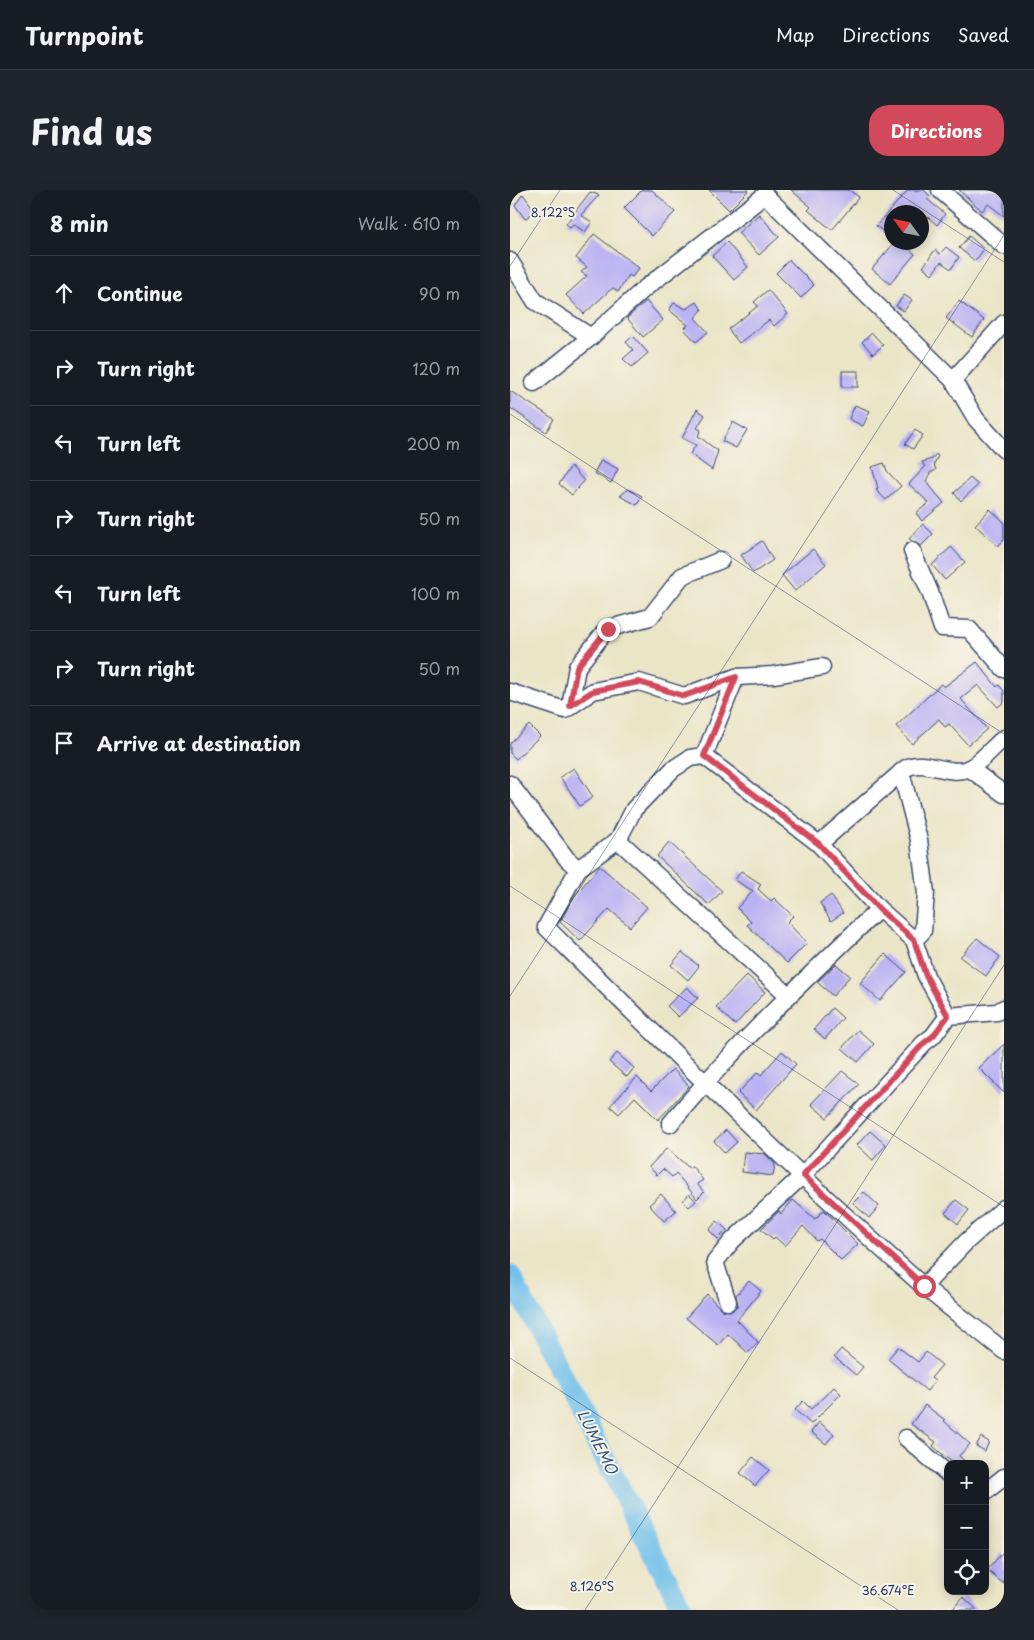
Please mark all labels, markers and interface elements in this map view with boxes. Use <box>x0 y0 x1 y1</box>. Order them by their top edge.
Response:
text: Turnpoint <box>25 17 144 53</box>
text: Map <box>776 21 814 48</box>
text: Directions <box>842 21 930 48</box>
text: Saved <box>958 21 1009 48</box>
text: Find us <box>30 104 152 157</box>
button: Directions <box>869 105 1004 156</box>
text: 8.122°S <box>531 203 575 221</box>
north arrow <box>884 205 929 250</box>
text: 8 min <box>50 207 109 239</box>
text: Walk · 610 m <box>358 211 460 235</box>
icon: ahead <box>50 279 78 307</box>
text: Continue <box>97 279 183 307</box>
text: 90 m <box>419 281 460 305</box>
icon: right <box>50 354 78 382</box>
text: Turn right <box>97 354 195 382</box>
text: 120 m <box>413 356 460 380</box>
icon: left <box>50 429 78 457</box>
text: Turn left <box>97 429 181 457</box>
text: 200 m <box>407 431 460 455</box>
icon: right <box>50 504 78 532</box>
text: Turn right <box>97 504 195 532</box>
text: 50 m <box>419 506 460 530</box>
icon: left <box>50 579 78 607</box>
text: Turn left <box>97 579 181 607</box>
text: 100 m <box>411 581 460 605</box>
route end <box>597 618 620 641</box>
icon: right <box>50 654 78 682</box>
text: Turn right <box>97 654 195 682</box>
text: 50 m <box>419 656 460 680</box>
icon: arrive <box>50 729 78 757</box>
text: Arrive at destination <box>97 729 301 757</box>
route start <box>913 1275 936 1298</box>
water label: LUMEMO <box>572 1405 625 1478</box>
map controls <box>944 1460 989 1595</box>
button: + <box>944 1460 989 1505</box>
button: − <box>944 1505 989 1550</box>
button: locate <box>944 1550 989 1595</box>
text: 8.126°S <box>570 1577 614 1595</box>
text: 36.674°E <box>861 1581 915 1599</box>

